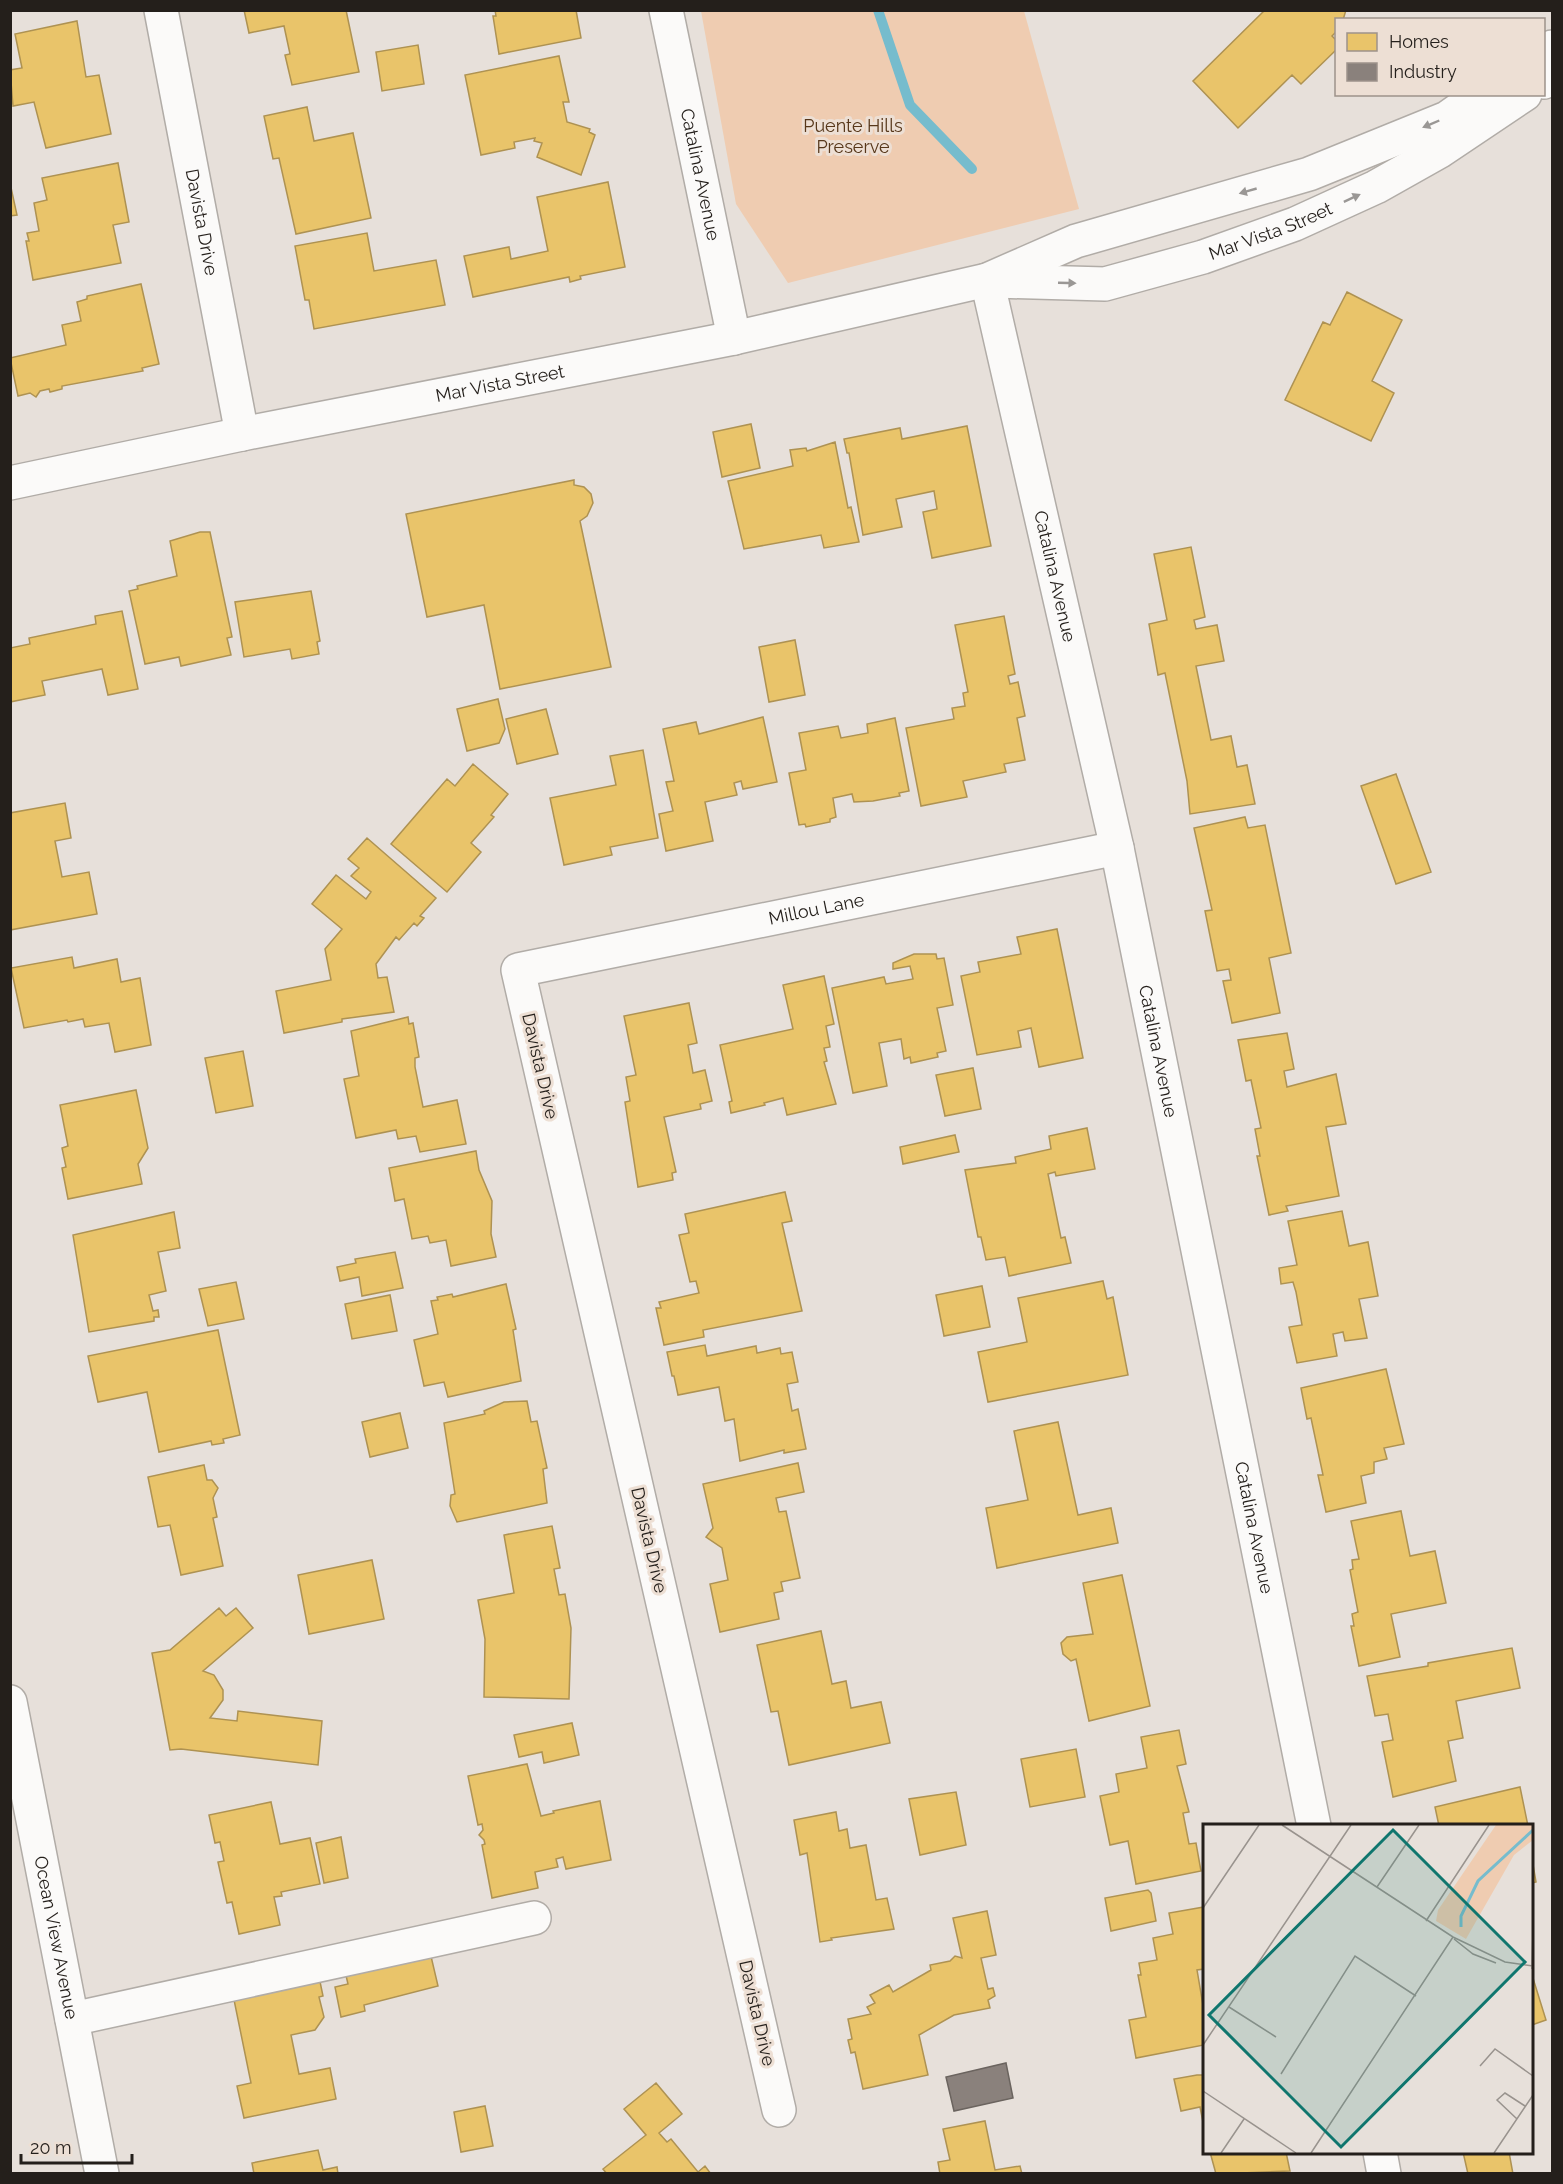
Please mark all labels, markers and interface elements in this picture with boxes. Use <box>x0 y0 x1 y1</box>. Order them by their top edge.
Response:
legend <box>1335 18 1545 96</box>
text: Homes <box>1389 31 1449 52</box>
text: Industry <box>1389 61 1457 82</box>
street label: Catalina Avenue <box>677 106 725 243</box>
park label: Puente Hills Preserve <box>803 115 903 157</box>
one-way arrow <box>1422 119 1440 129</box>
street label: Davista Drive <box>182 167 223 278</box>
one-way arrow <box>1239 187 1257 196</box>
one-way arrow <box>1343 193 1361 203</box>
street label: Mar Vista Street <box>1206 197 1335 264</box>
one-way arrow <box>1057 278 1076 287</box>
street label: Mar Vista Street <box>434 360 566 406</box>
street label: Catalina Avenue <box>1030 508 1081 644</box>
street label: Millou Lane <box>767 889 866 929</box>
street label: Catalina Avenue <box>1135 983 1182 1119</box>
street label: Davista Drive <box>518 1011 563 1121</box>
street label: Catalina Avenue <box>1231 1460 1278 1596</box>
street label: Davista Drive <box>627 1485 672 1595</box>
inset map <box>1203 1824 1533 2154</box>
street label: Ocean View Avenue <box>30 1854 83 2021</box>
street label: Davista Drive <box>735 1958 780 2068</box>
scale bar <box>21 2127 132 2165</box>
text: 20 m <box>30 2137 72 2158</box>

